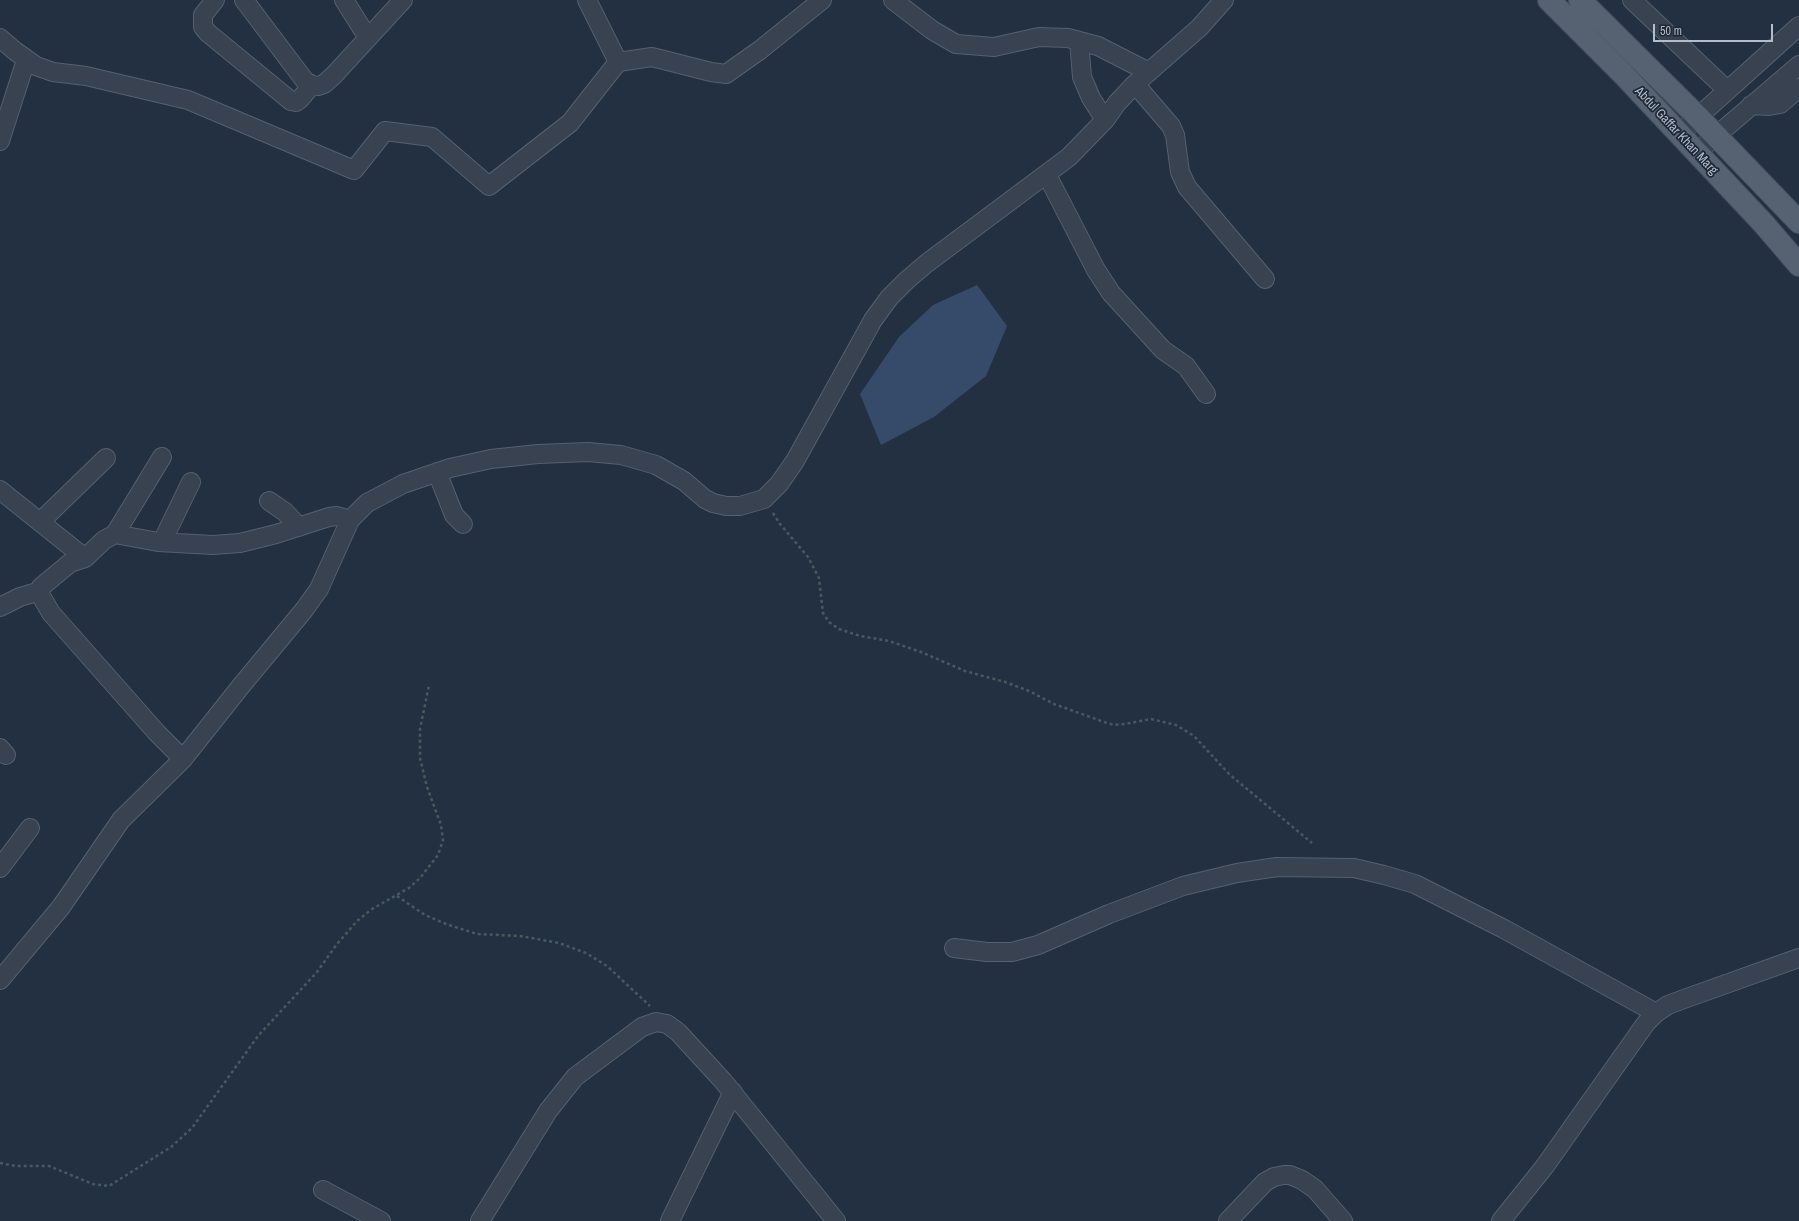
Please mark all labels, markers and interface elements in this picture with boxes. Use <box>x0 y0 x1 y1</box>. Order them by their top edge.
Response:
scale bar <box>1655 16 1775 42</box>
text: 50 m <box>1660 23 1682 39</box>
street label: Abdul Gaffar Khan Marg <box>1631 84 1721 178</box>

